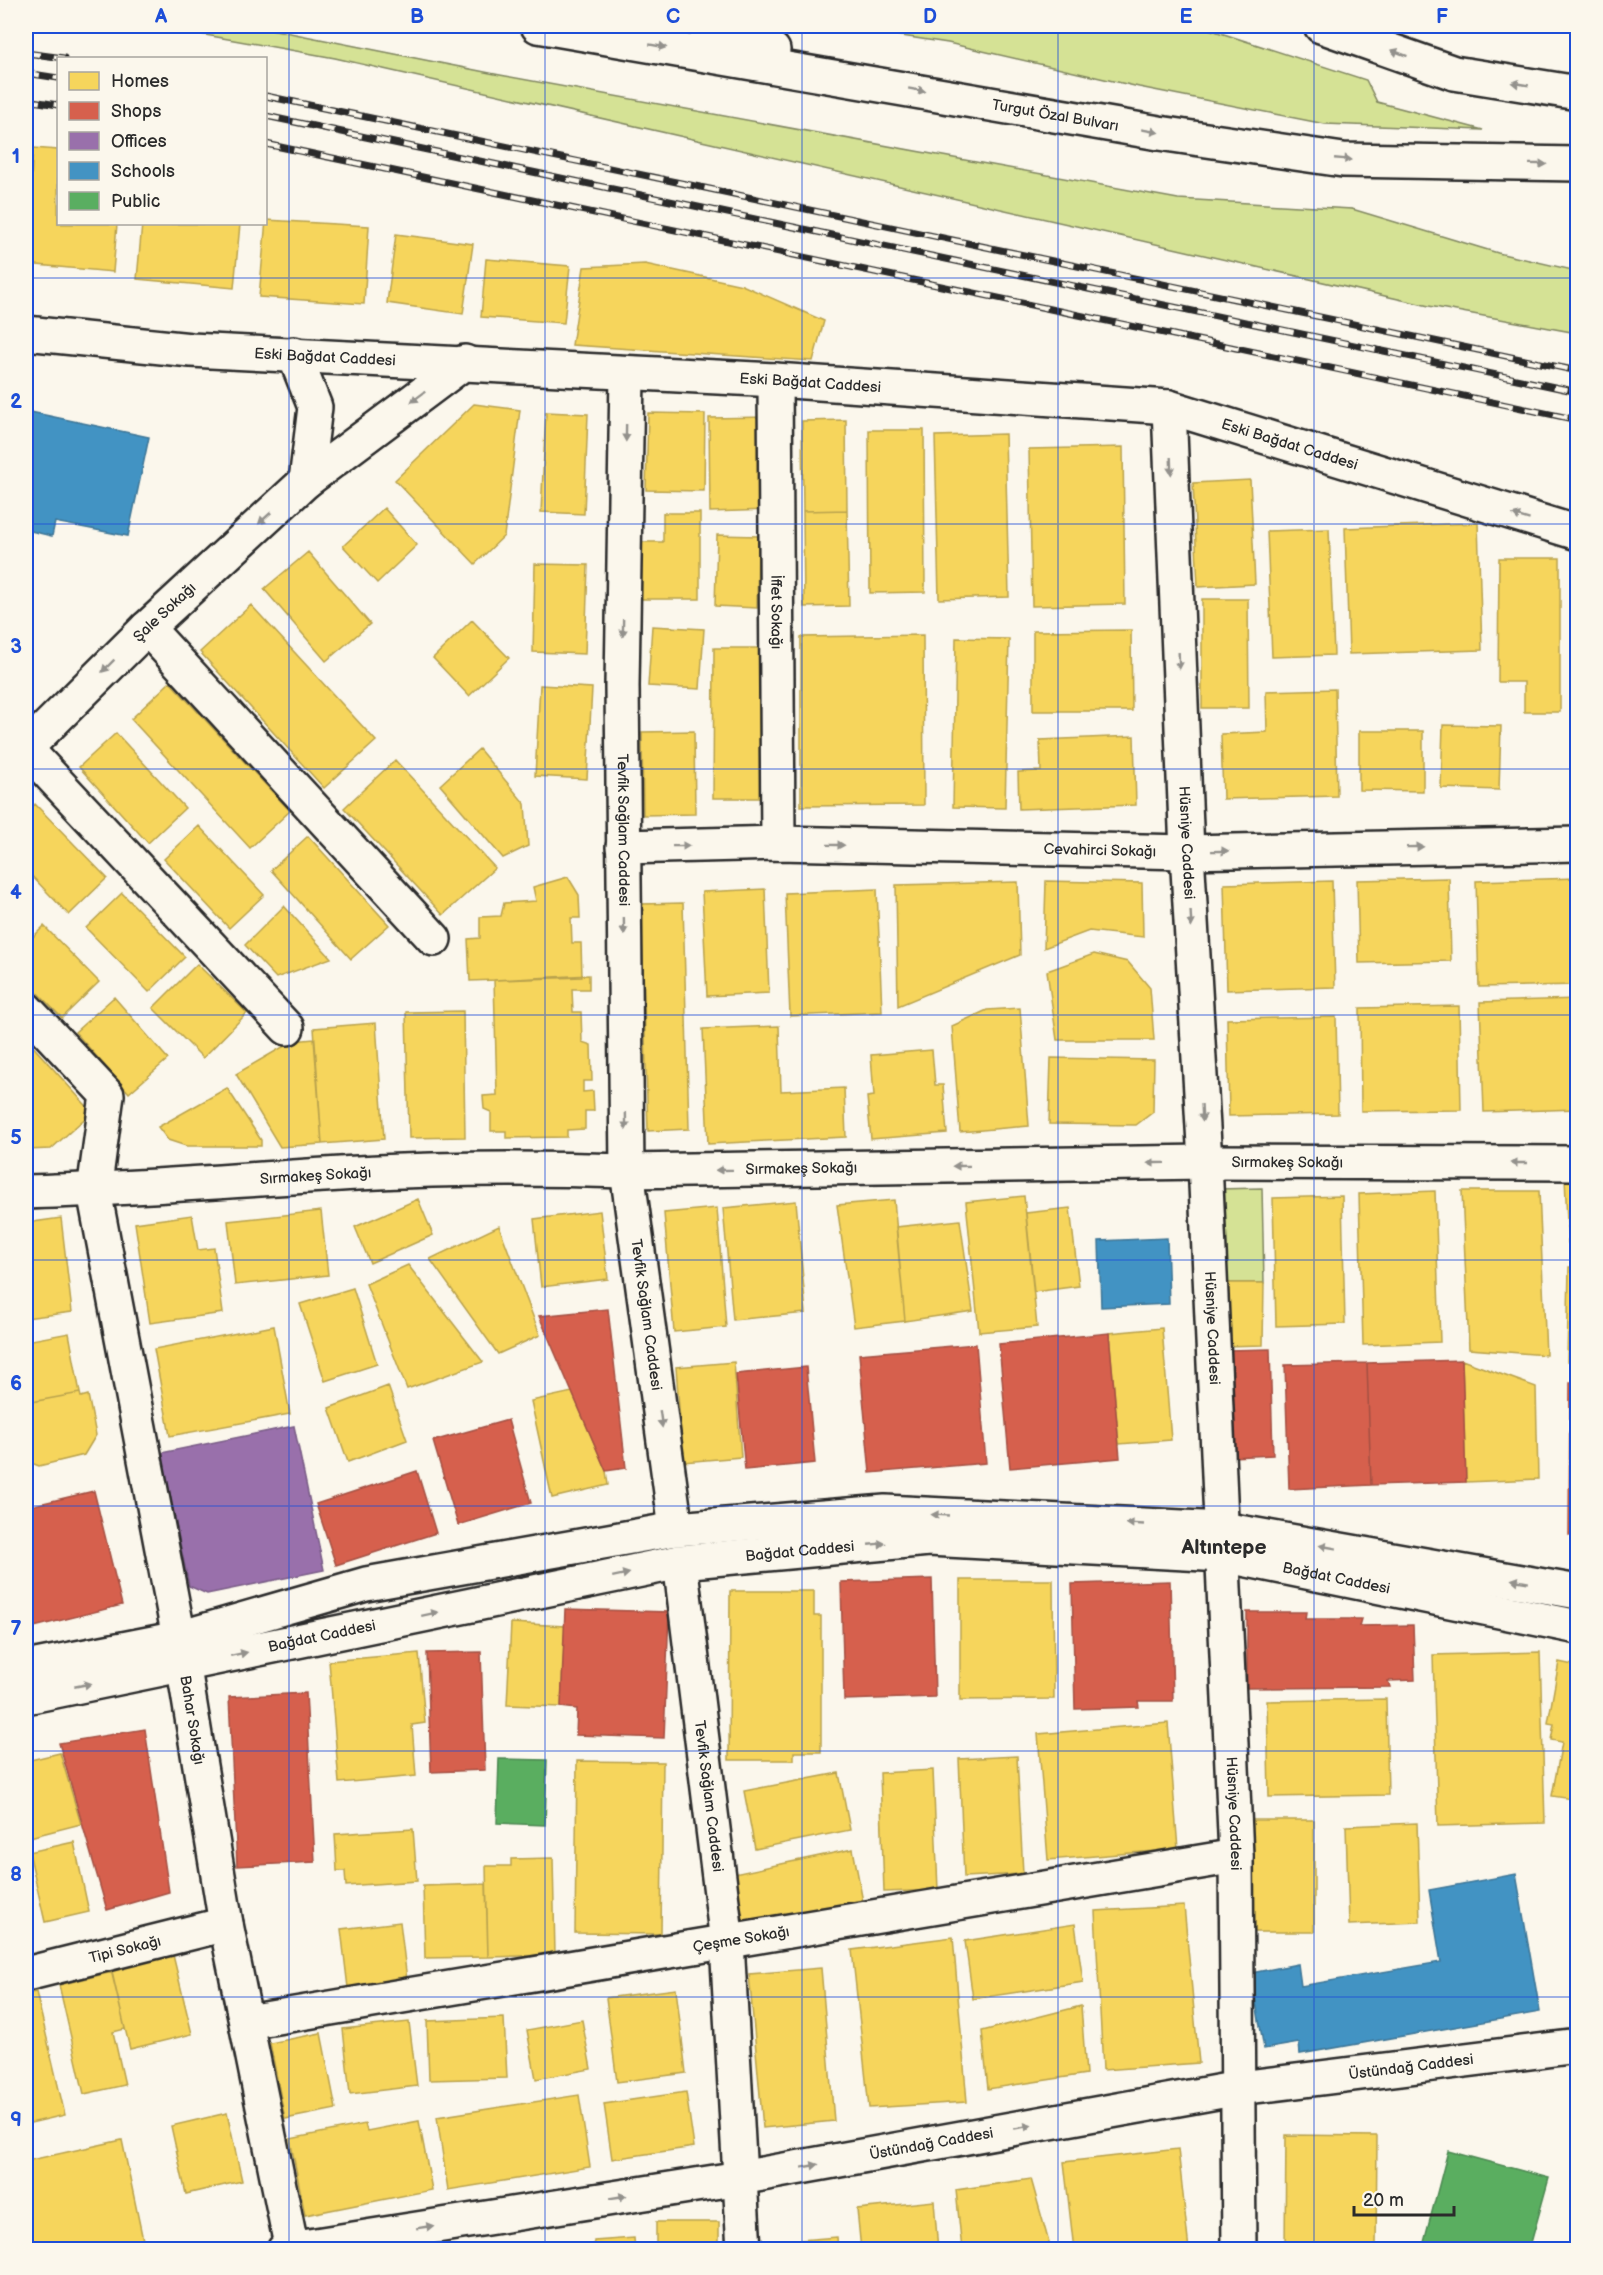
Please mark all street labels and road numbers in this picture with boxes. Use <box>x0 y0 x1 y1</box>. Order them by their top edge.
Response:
street label: Turgut Özal Bulvarı <box>990 95 1120 136</box>
street label: Eski Bağdat Caddesi <box>254 344 396 371</box>
street label: Eski Bağdat Caddesi <box>739 369 882 397</box>
street label: Eski Bağdat Caddesi <box>1219 415 1360 475</box>
street label: İffet Sokağı <box>766 575 786 649</box>
street label: Şale Sokağı <box>129 579 200 646</box>
street label: Tevfik Sağlam Caddesi <box>613 754 633 906</box>
street label: Hüsniye Caddesi <box>1174 785 1199 900</box>
street label: Cevahirci Sokağı <box>1043 840 1156 861</box>
street label: Sırmakeş Sokağı <box>1231 1153 1343 1172</box>
street label: Sırmakeş Sokağı <box>745 1158 857 1179</box>
street label: Sırmakeş Sokağı <box>259 1163 372 1189</box>
street label: Tevfik Sağlam Caddesi <box>626 1238 666 1392</box>
street label: Hüsniye Caddesi <box>1200 1271 1224 1385</box>
street label: Bağdat Caddesi <box>744 1537 855 1566</box>
street label: Bağdat Caddesi <box>1281 1558 1392 1599</box>
street label: Bağdat Caddesi <box>266 1616 377 1657</box>
street label: Bahar Sokağı <box>175 1674 209 1766</box>
street label: Tevfik Sağlam Caddesi <box>690 1719 727 1873</box>
street label: Hüsniye Caddesi <box>1222 1756 1245 1870</box>
street label: Çeşme Sokağı <box>692 1922 791 1957</box>
street label: Tipi Sokağı <box>87 1932 163 1968</box>
street label: Üstündağ Caddesi <box>1348 2050 1474 2084</box>
street label: Üstündağ Caddesi <box>868 2124 995 2164</box>

